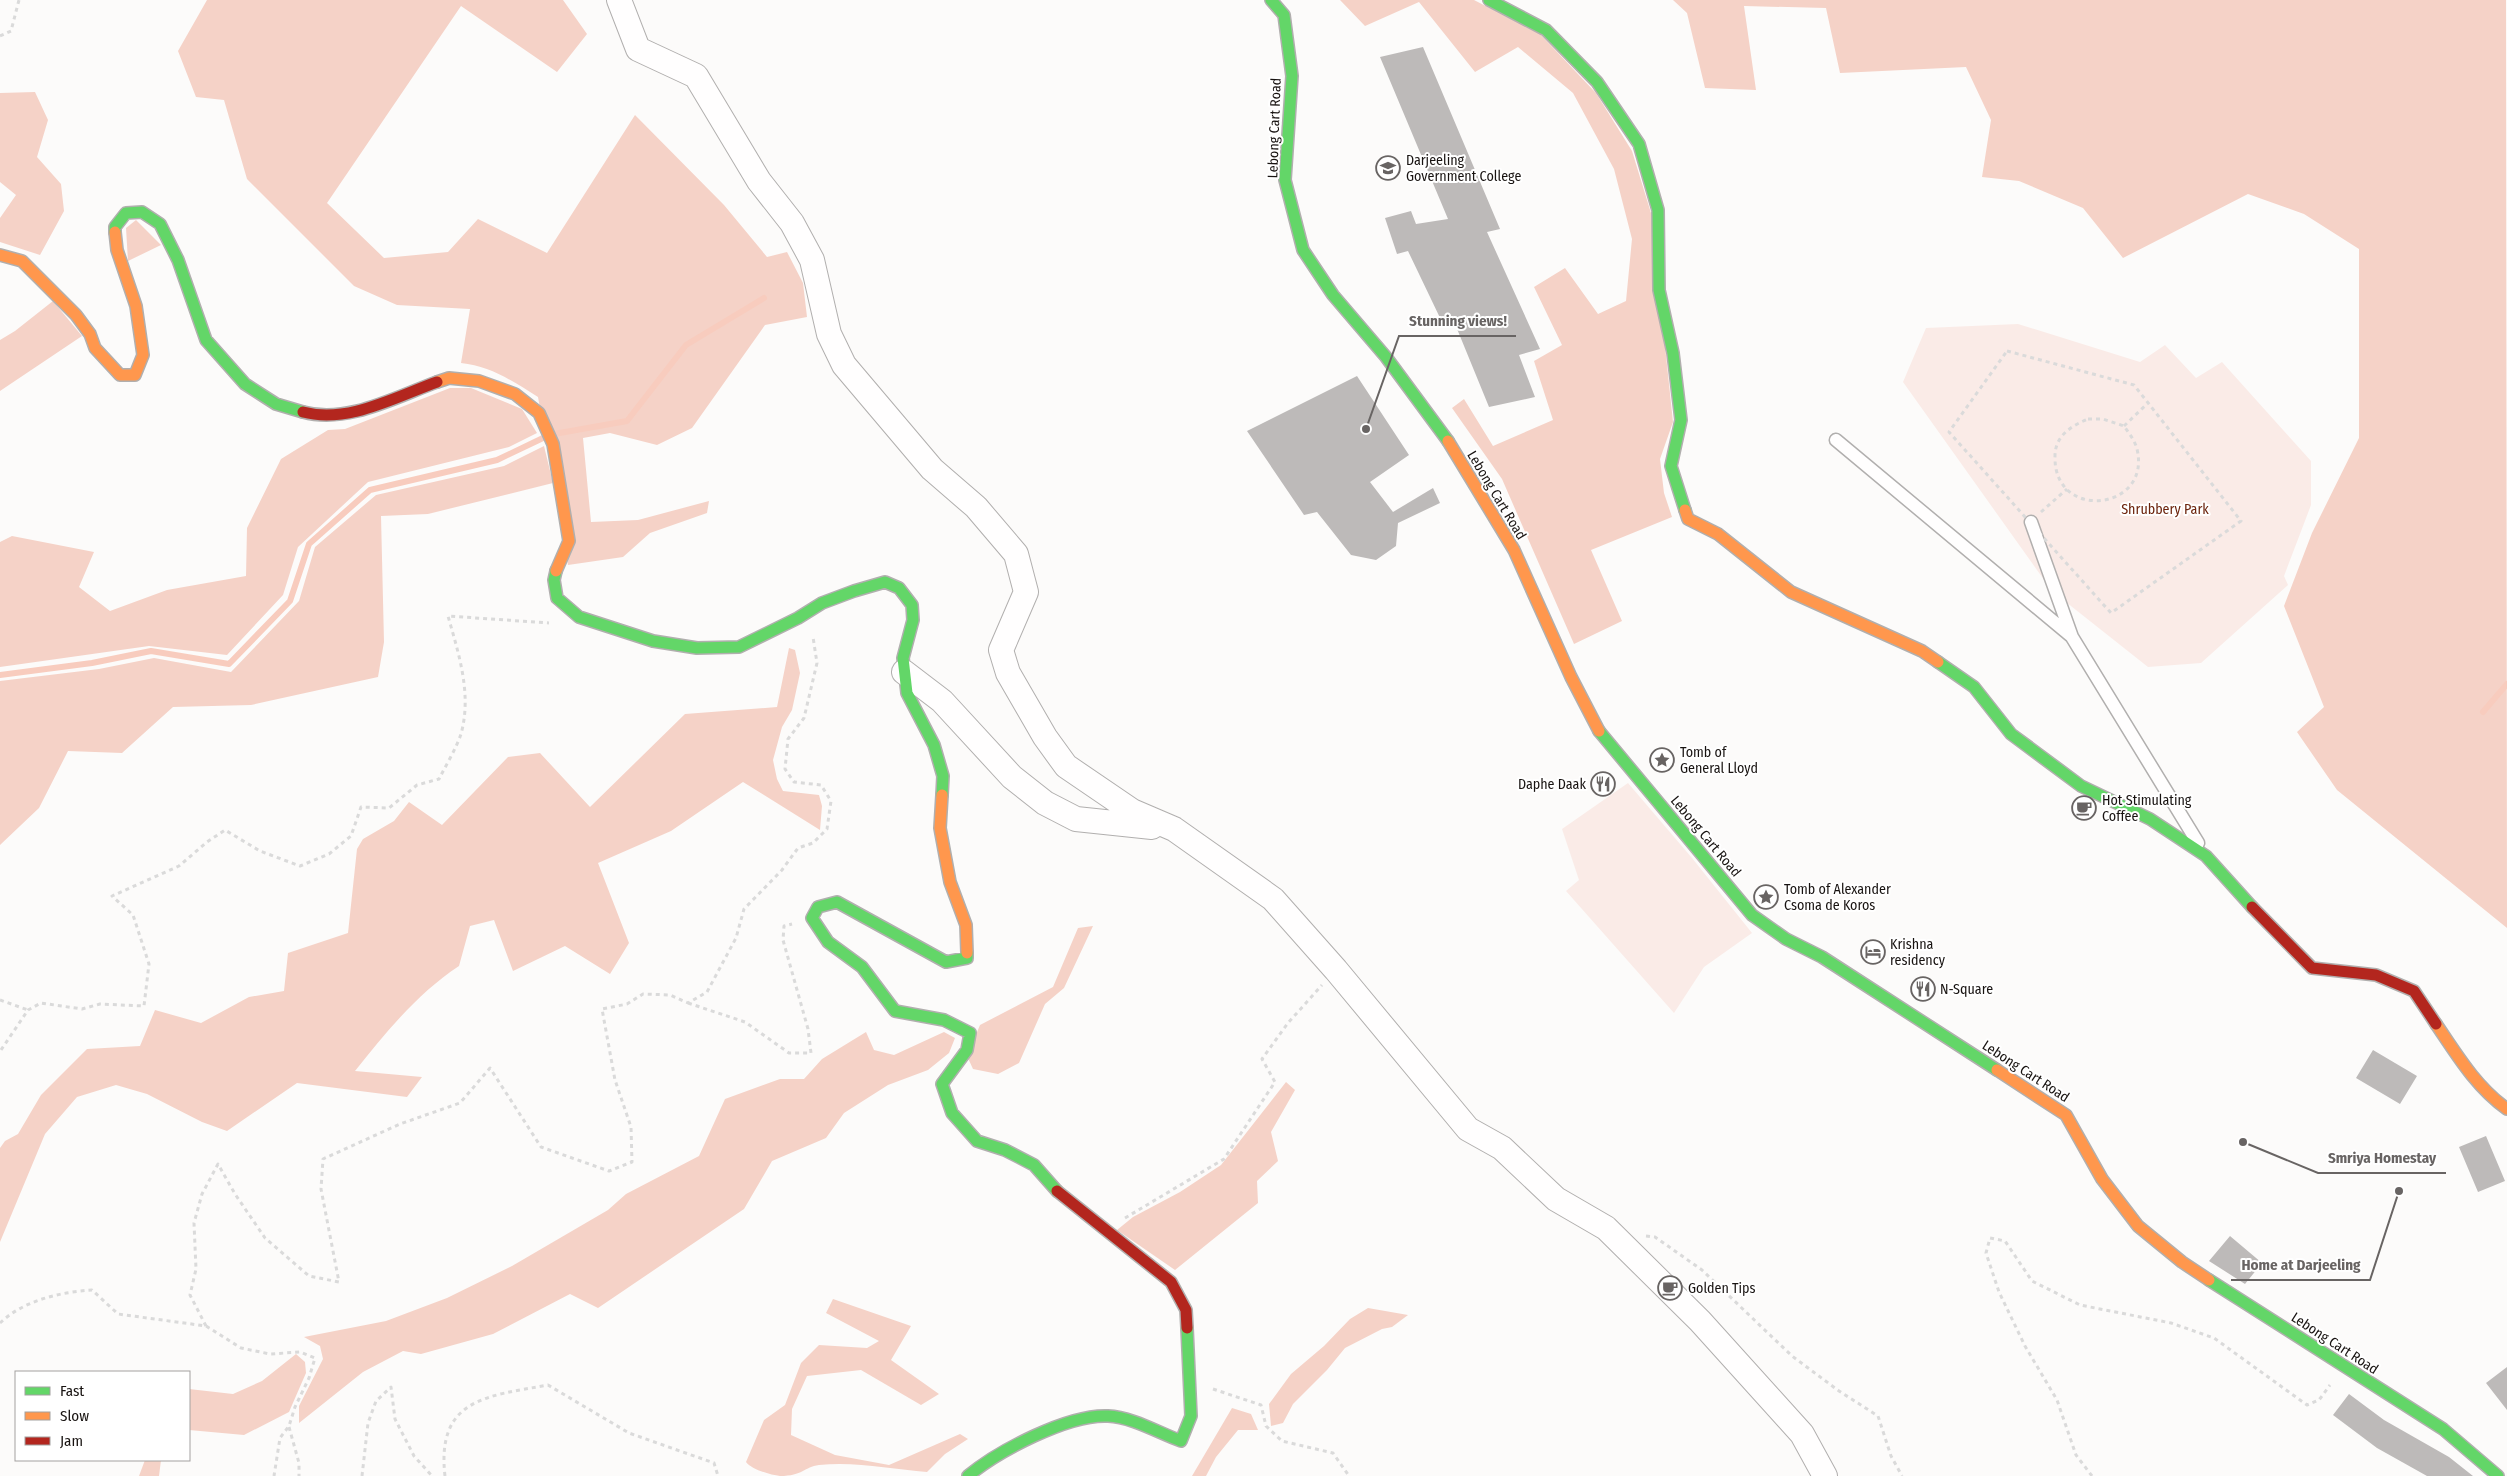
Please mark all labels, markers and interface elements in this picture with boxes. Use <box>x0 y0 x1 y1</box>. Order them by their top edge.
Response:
street label: Lebong Cart Road <box>1264 78 1285 179</box>
place label: Darjeeling Government College <box>1406 152 1521 185</box>
school or university icon: Darjeeling Government College <box>1375 155 1401 181</box>
callout: Stunning views! <box>1399 306 1516 336</box>
text: Stunning views! <box>1409 312 1507 330</box>
street label: Lebong Cart Road <box>1463 448 1530 543</box>
park label: Shrubbery Park <box>2121 501 2209 518</box>
place label: Tomb of General Lloyd <box>1680 744 1758 777</box>
place icon: Tomb of General Lloyd <box>1649 747 1675 773</box>
restaurant icon: Daphe Daak <box>1590 771 1616 797</box>
place label: Daphe Daak <box>1518 776 1586 793</box>
street label: Lebong Cart Road <box>1667 792 1744 880</box>
place label: Hot Stimulating Coffee <box>2102 792 2192 825</box>
cafe icon: Hot Stimulating Coffee <box>2071 795 2097 821</box>
place label: Tomb of Alexander Csoma de Koros <box>1784 881 1891 914</box>
place icon: Tomb of Alexander Csoma de Koros <box>1753 884 1779 910</box>
place label: Krishna residency <box>1890 936 1946 969</box>
hotel icon: Krishna residency <box>1860 939 1886 965</box>
restaurant icon: N-Square <box>1910 976 1936 1002</box>
place label: N-Square <box>1940 981 1993 998</box>
street label: Lebong Cart Road <box>1979 1037 2072 1106</box>
callout: Smriya Homestay <box>2318 1143 2446 1173</box>
text: Smriya Homestay <box>2328 1149 2437 1167</box>
callout: Home at Darjeeling <box>2231 1250 2370 1280</box>
text: Home at Darjeeling <box>2241 1256 2361 1274</box>
cafe icon: Golden Tips <box>1657 1275 1683 1301</box>
place label: Golden Tips <box>1688 1280 1756 1297</box>
street label: Lebong Cart Road <box>2288 1309 2381 1378</box>
legend <box>15 1371 190 1461</box>
text: Fast <box>60 1382 84 1400</box>
text: Slow <box>60 1407 89 1425</box>
text: Jam <box>60 1432 83 1450</box>

